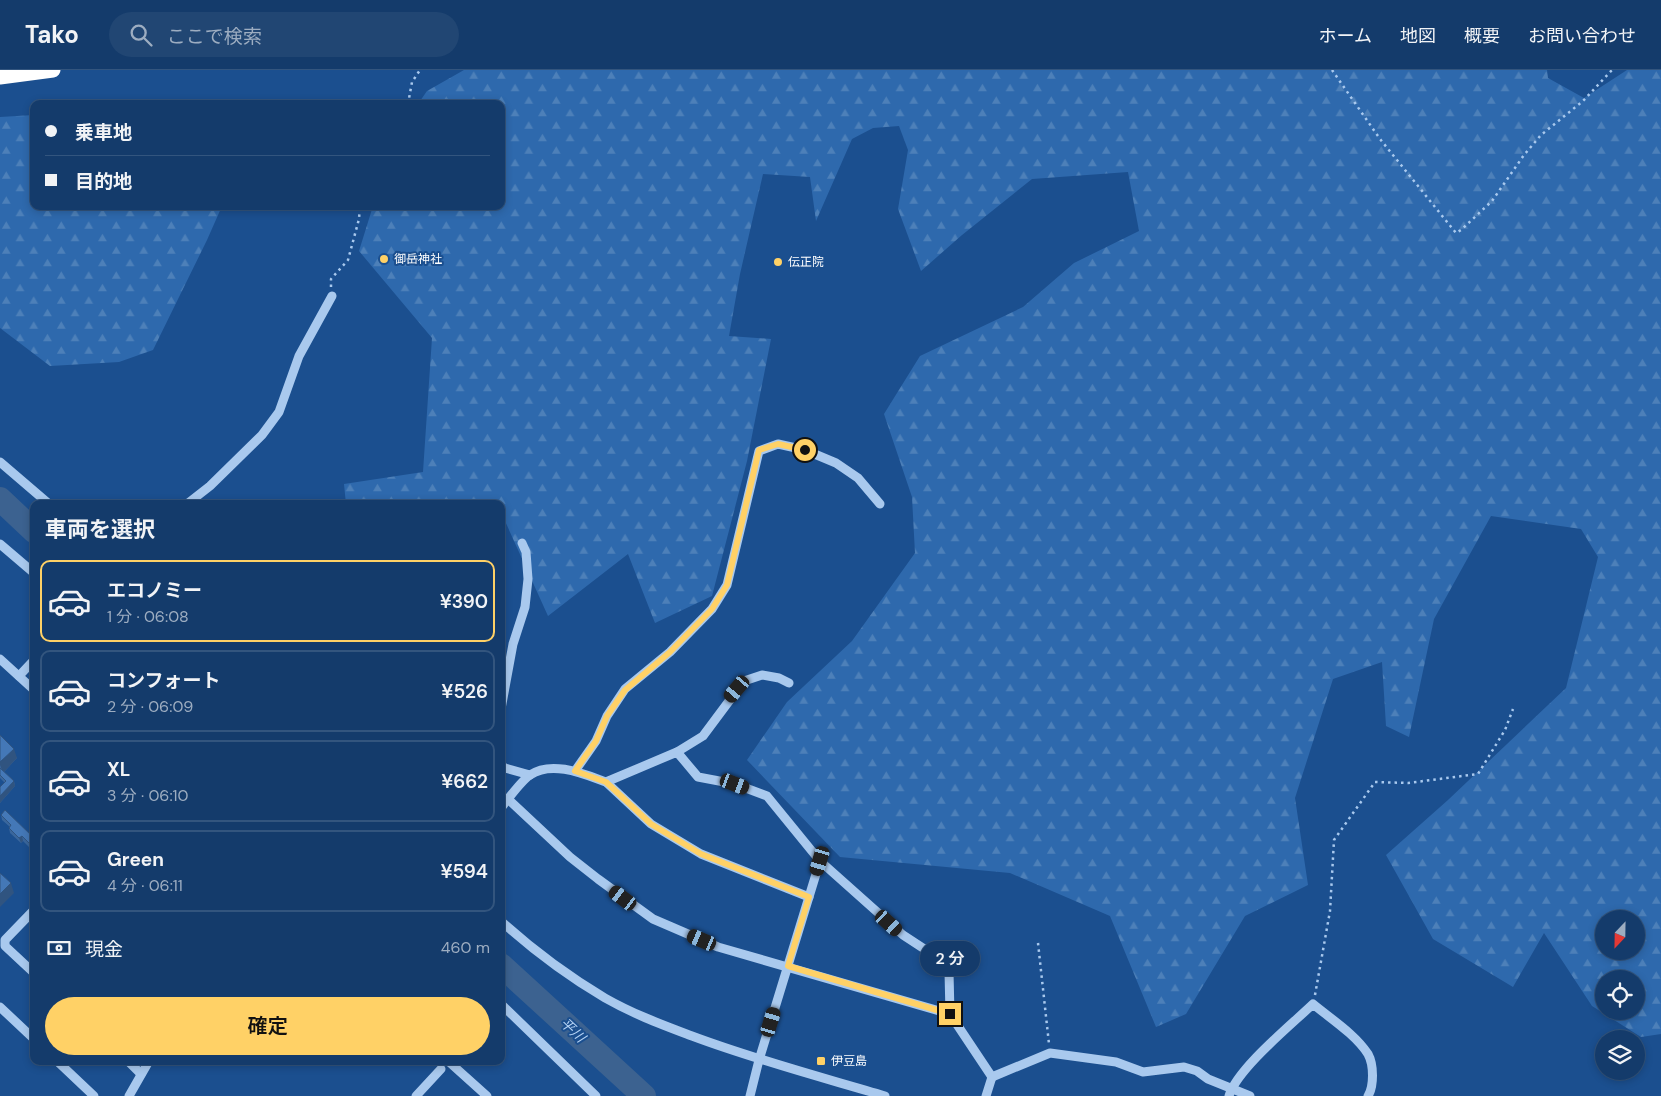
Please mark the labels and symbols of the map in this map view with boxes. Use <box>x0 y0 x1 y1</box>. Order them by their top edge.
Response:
place label: 御岳神社 <box>394 251 442 267</box>
marker: 御岳神社 <box>378 253 390 265</box>
place label: 伝正院 <box>788 254 824 270</box>
marker: 伝正院 <box>772 256 784 268</box>
route start <box>794 439 816 461</box>
car <box>721 673 752 705</box>
car <box>718 772 751 796</box>
car <box>808 844 831 878</box>
car <box>606 883 639 913</box>
car <box>872 907 905 939</box>
north arrow <box>1595 910 1645 960</box>
car <box>685 927 718 953</box>
callout: 2 分 <box>920 942 980 976</box>
route end <box>939 1003 961 1025</box>
car <box>759 1005 782 1039</box>
water label: 平川 <box>557 1014 591 1047</box>
place label: 伊豆島 <box>831 1053 867 1069</box>
marker: 伊豆島 <box>815 1055 827 1067</box>

